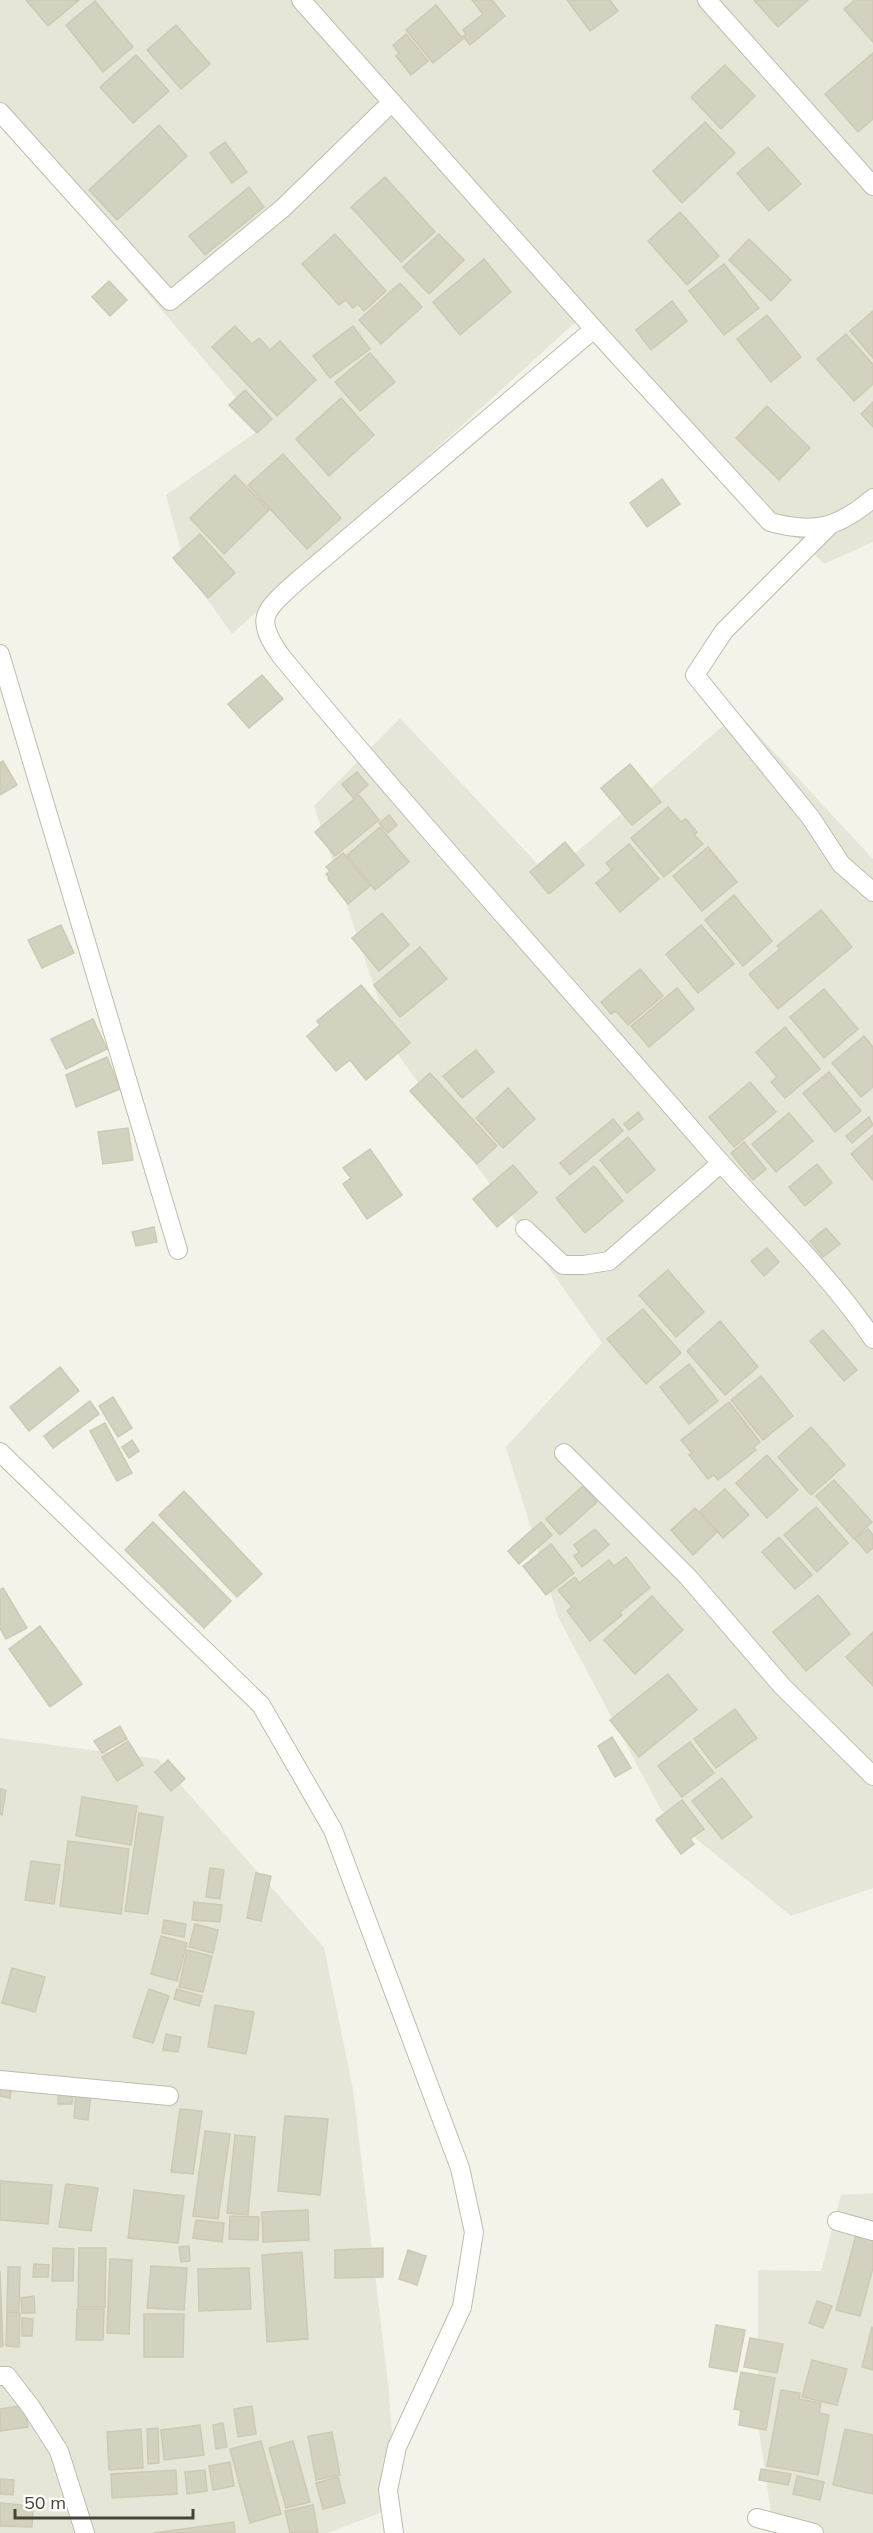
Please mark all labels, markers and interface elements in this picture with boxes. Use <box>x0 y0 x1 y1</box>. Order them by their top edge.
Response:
scale bar <box>15 2482 194 2520</box>
text: 50 m <box>24 2491 66 2514</box>

